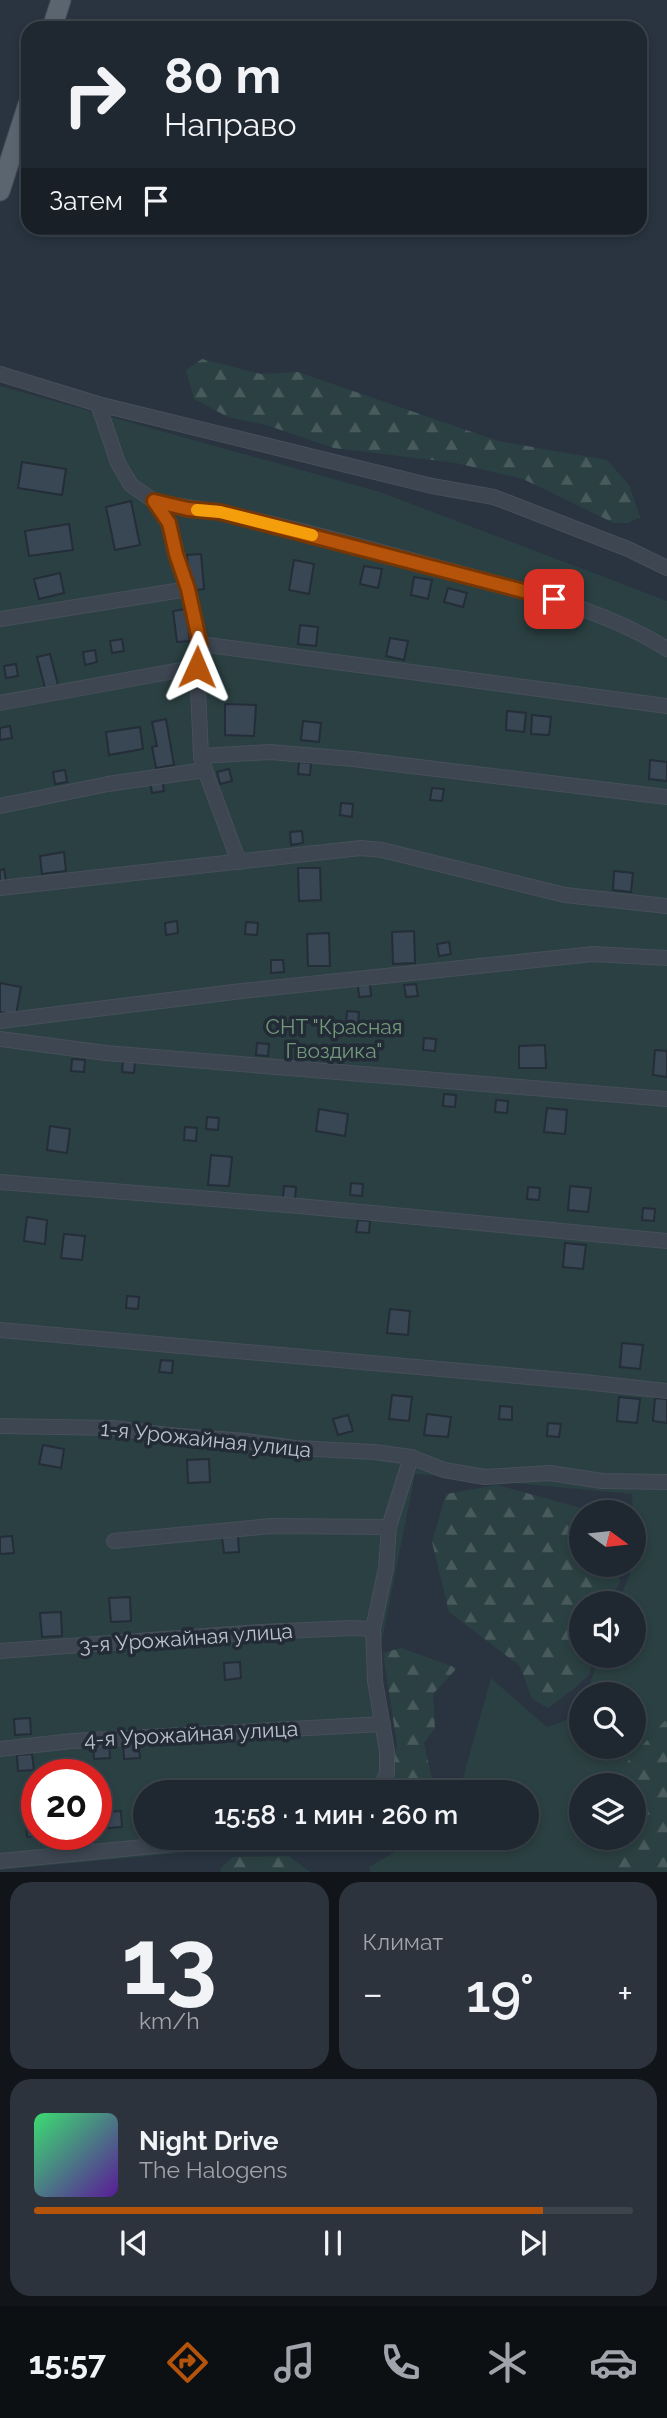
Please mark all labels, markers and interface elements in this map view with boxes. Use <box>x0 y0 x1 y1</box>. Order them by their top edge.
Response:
text: 80 m <box>164 47 281 104</box>
icon: right <box>49 49 140 140</box>
text: Направо <box>164 106 296 143</box>
icon: arrive <box>137 182 175 220</box>
text: Затем <box>49 186 123 216</box>
pin <box>524 569 584 629</box>
icon: arrive <box>535 580 573 618</box>
position arrow <box>160 630 234 704</box>
park label: СНТ "Красная Гвоздика" <box>266 1014 402 1063</box>
street label: 1-я Урожайная улица <box>100 1416 312 1462</box>
north arrow <box>569 1500 646 1577</box>
map controls <box>569 1500 646 1850</box>
button: sound <box>569 1591 646 1668</box>
street label: 3-я Урожайная улица <box>78 1618 294 1658</box>
button: search <box>569 1682 646 1759</box>
street label: 4-я Урожайная улица <box>83 1716 299 1752</box>
speed limit sign: 20 <box>21 1759 112 1850</box>
button: layers <box>569 1773 646 1850</box>
text: 15:58 · 1 мин · 260 m <box>214 1800 458 1830</box>
text: 13 <box>121 1908 217 2015</box>
text: Климат <box>363 1928 443 1955</box>
text: 19° <box>466 1963 534 2024</box>
text: − <box>363 1971 383 2016</box>
text: + <box>617 1971 633 2016</box>
text: km/h <box>139 2007 200 2034</box>
text: Night Drive <box>139 2126 278 2156</box>
text: The Halogens <box>139 2156 287 2183</box>
icon: previous <box>115 2224 153 2262</box>
icon: pause <box>314 2224 352 2262</box>
icon: next <box>514 2224 552 2262</box>
icon: directions <box>163 2338 212 2387</box>
icon: music <box>270 2338 319 2387</box>
icon: phone <box>376 2338 425 2387</box>
icon: climate <box>483 2338 532 2387</box>
icon: car <box>589 2338 638 2387</box>
text: 15:57 <box>29 2344 106 2381</box>

